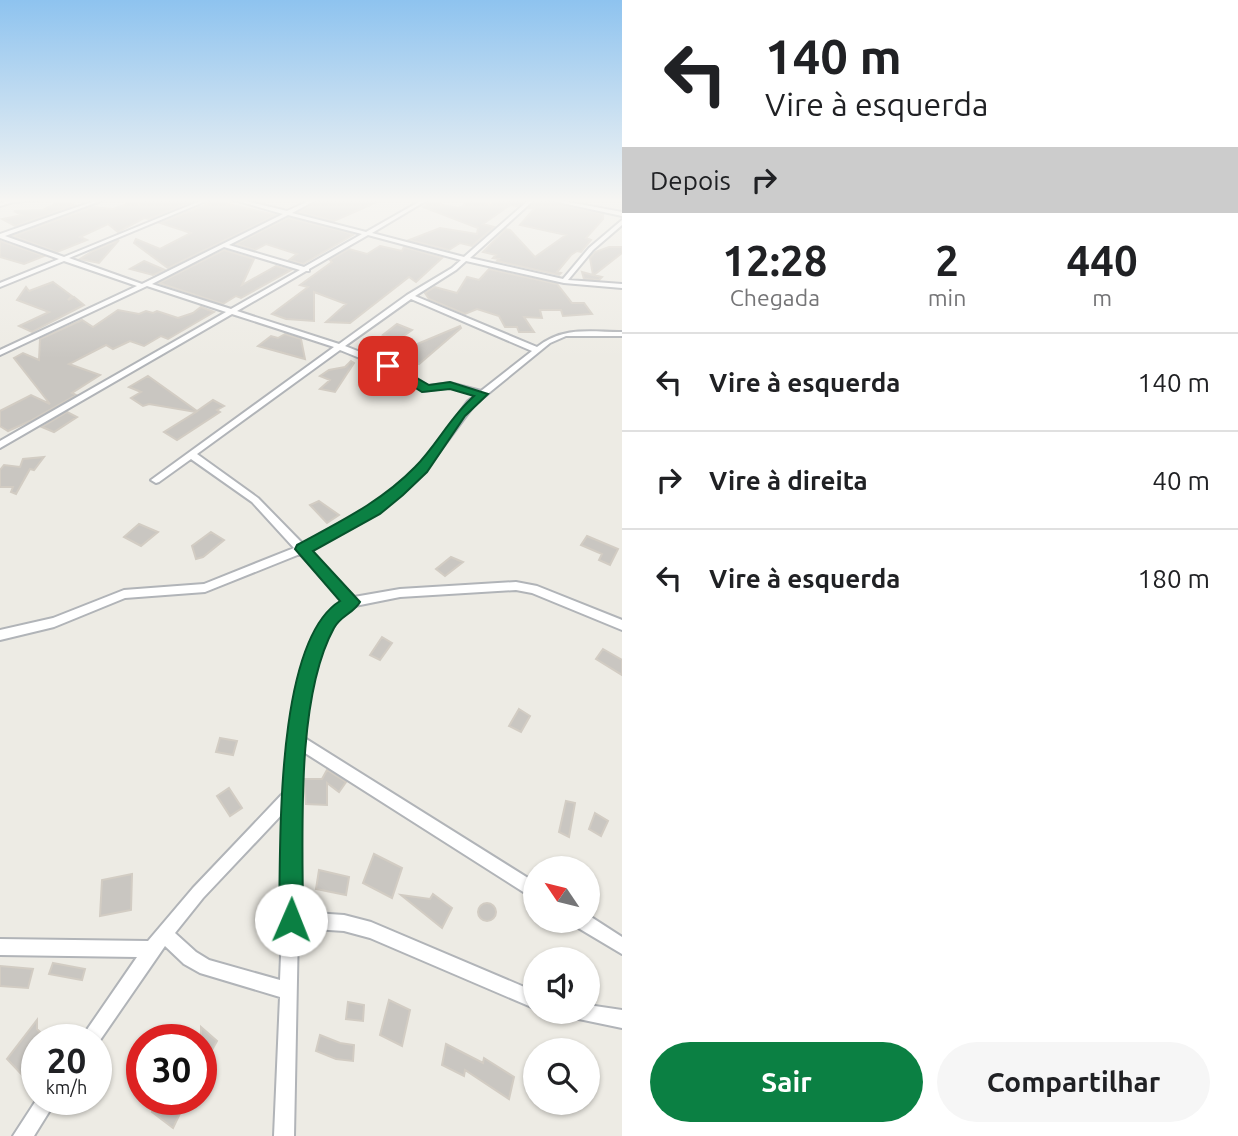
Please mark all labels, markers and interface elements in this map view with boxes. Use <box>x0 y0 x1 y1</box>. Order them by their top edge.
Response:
icon: left <box>650 28 741 119</box>
text: 140 m <box>765 28 902 83</box>
text: Vire à esquerda <box>765 86 988 122</box>
icon: right <box>745 161 783 199</box>
text: Depois <box>650 166 731 195</box>
text: 12:28 <box>722 237 827 284</box>
text: 2 <box>935 237 959 284</box>
text: 440 <box>1067 237 1138 284</box>
text: Chegada <box>730 285 820 310</box>
text: min <box>928 285 966 310</box>
text: m <box>1092 285 1112 310</box>
pin <box>358 336 418 396</box>
icon: arrive <box>369 347 407 385</box>
icon: left <box>650 363 688 401</box>
text: Vire à esquerda <box>709 368 900 397</box>
text: 140 m <box>1138 368 1210 397</box>
icon: right <box>650 461 688 499</box>
text: Vire à direita <box>709 466 868 495</box>
text: 40 m <box>1152 466 1210 495</box>
icon: left <box>650 559 688 597</box>
text: Vire à esquerda <box>709 564 900 593</box>
text: 180 m <box>1138 564 1210 593</box>
north arrow <box>523 856 600 933</box>
map controls <box>523 856 600 1115</box>
position arrow <box>254 883 328 957</box>
button: sound <box>523 947 600 1024</box>
speed limit sign: 30 <box>126 1024 217 1115</box>
button: search <box>523 1038 600 1115</box>
text: 20 <box>47 1040 86 1080</box>
button: Sair <box>650 1042 923 1122</box>
button: Compartilhar <box>937 1042 1210 1122</box>
text: km/h <box>46 1077 87 1097</box>

